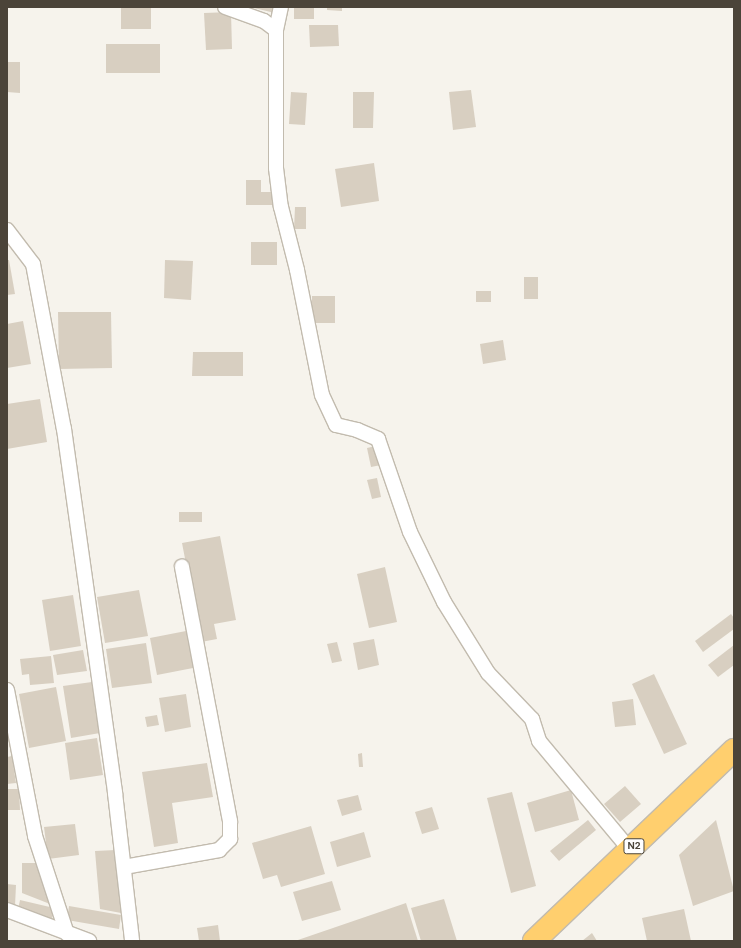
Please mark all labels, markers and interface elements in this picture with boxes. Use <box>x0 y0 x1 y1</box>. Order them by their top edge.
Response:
road number: N2 <box>623 838 645 854</box>

